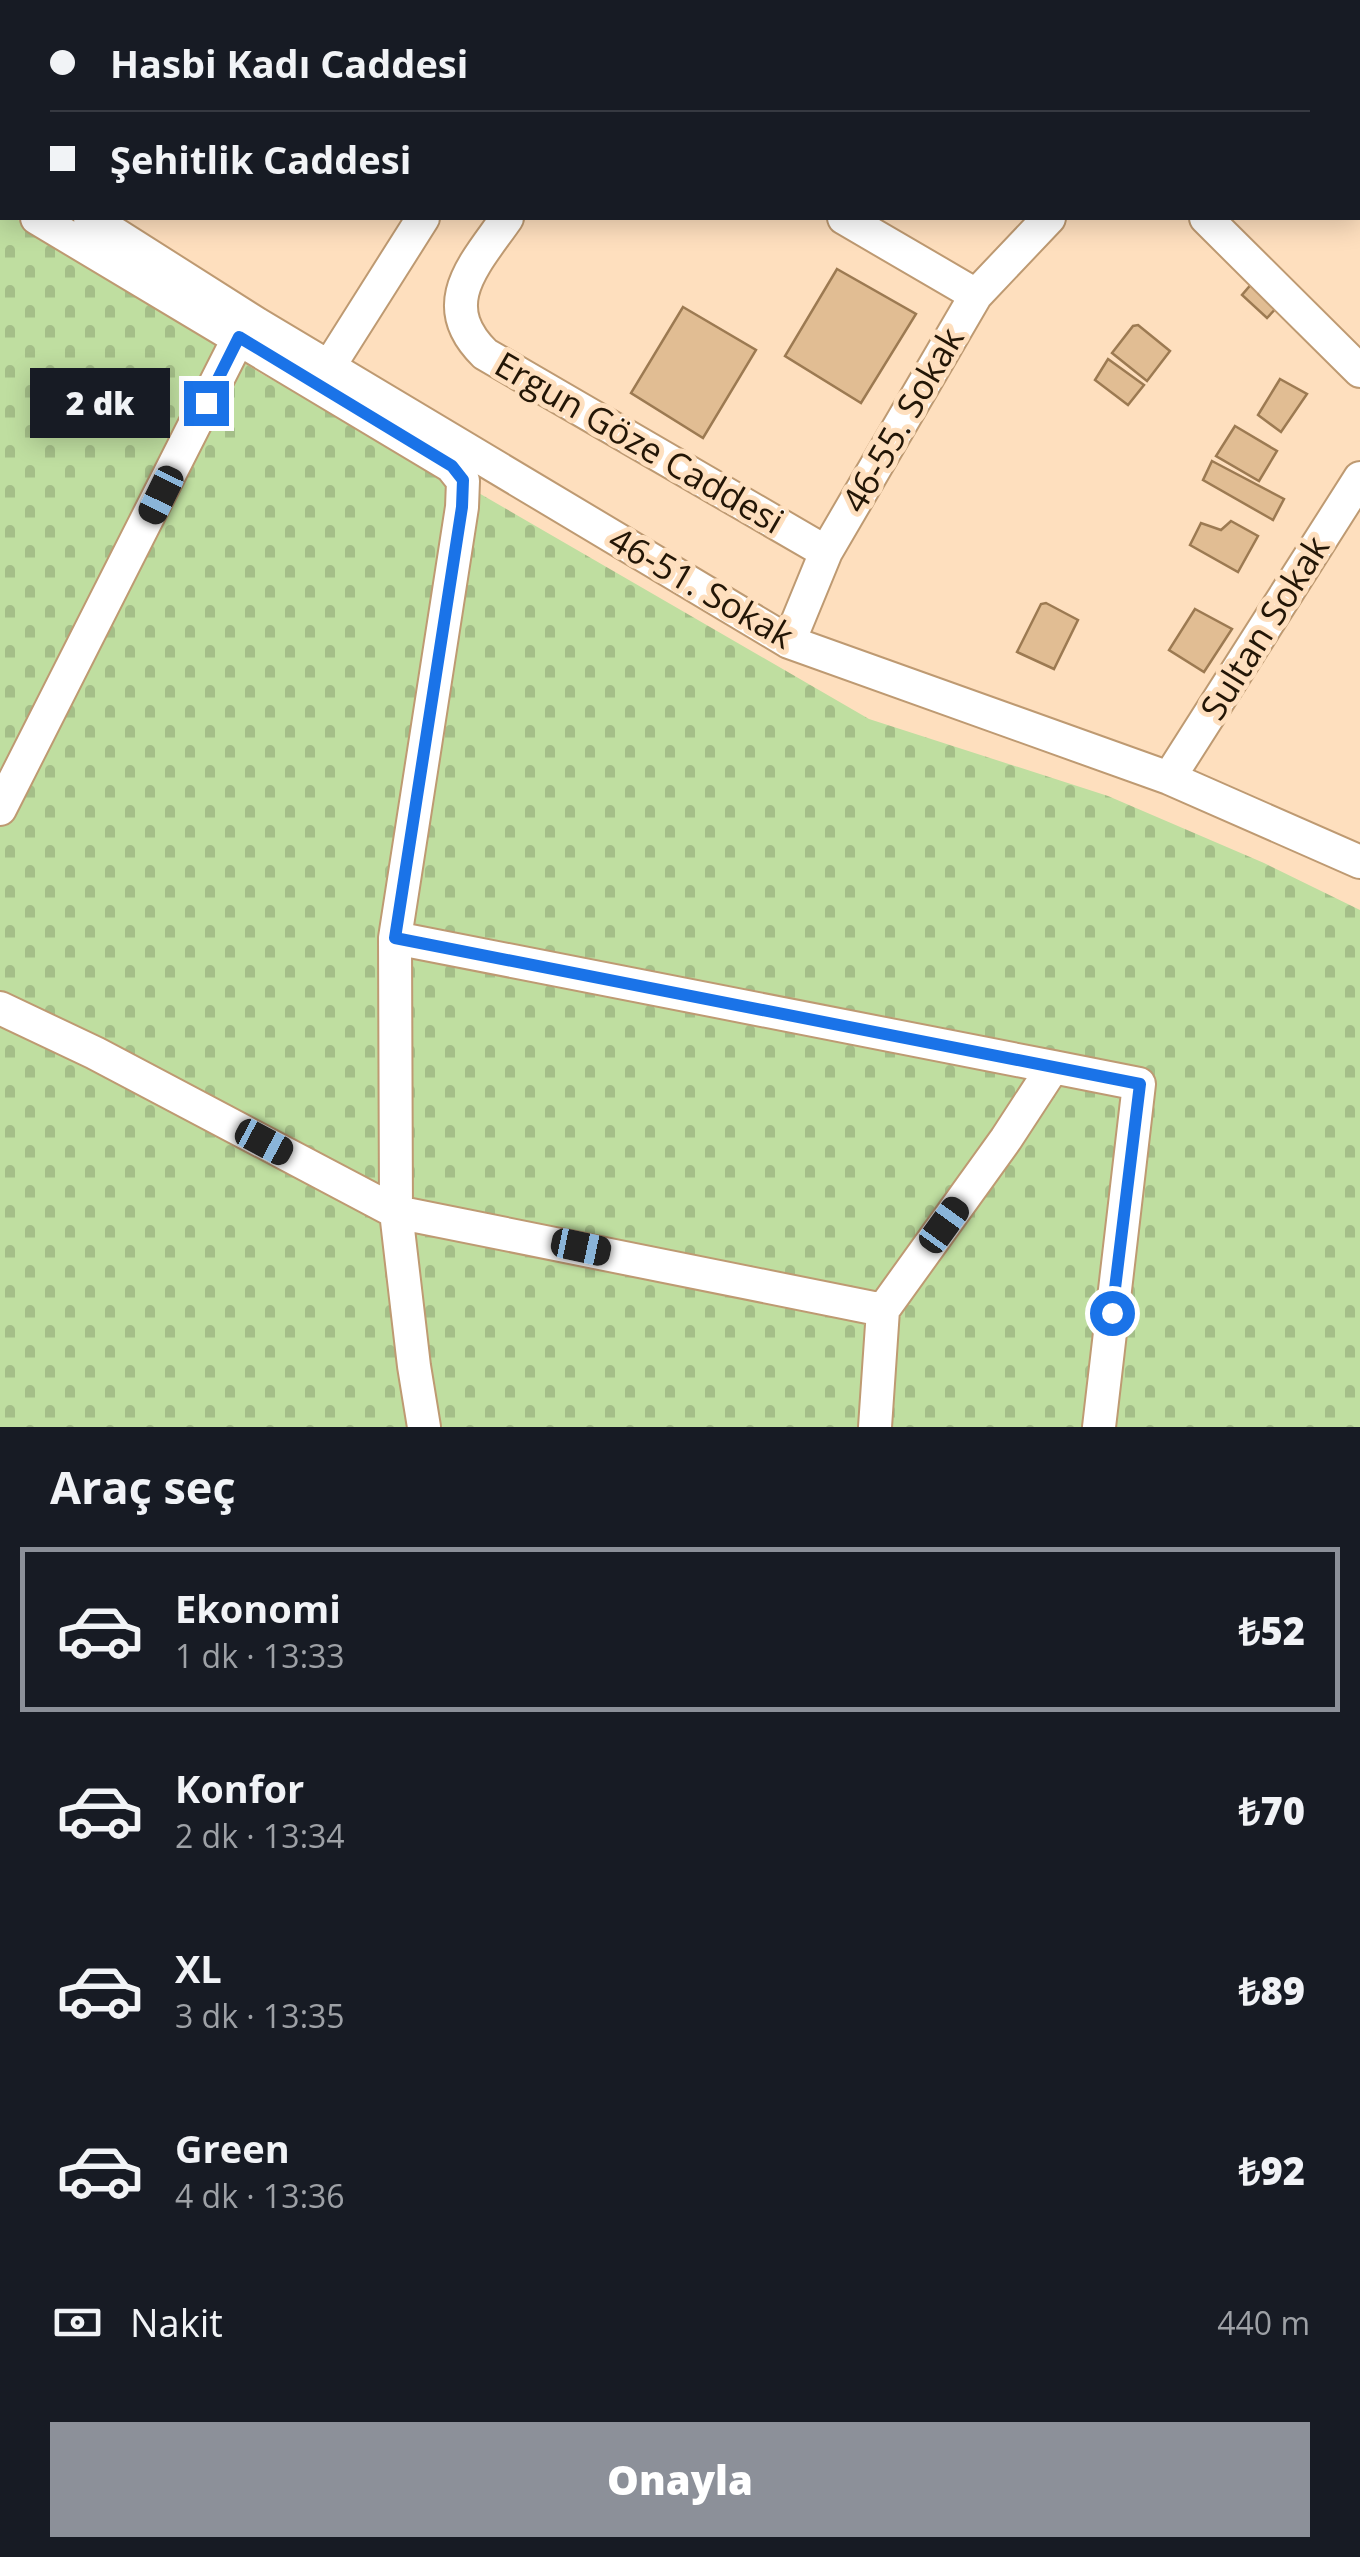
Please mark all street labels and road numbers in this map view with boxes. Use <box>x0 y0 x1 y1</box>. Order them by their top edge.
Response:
street label: 46-55. Sokak <box>830 318 974 520</box>
street label: Ergun Göze Caddesi <box>487 340 793 544</box>
street label: 46-51. Sokak <box>601 515 803 659</box>
street label: Sultan Sokak <box>1189 526 1339 728</box>

